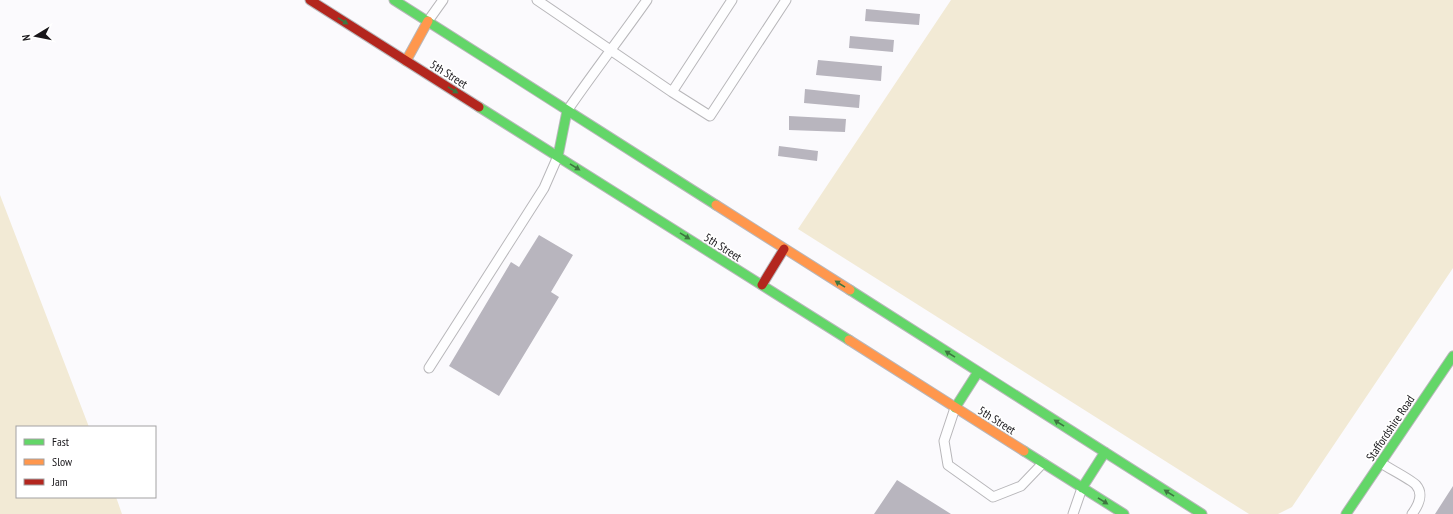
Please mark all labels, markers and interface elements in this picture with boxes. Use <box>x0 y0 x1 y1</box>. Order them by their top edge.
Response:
north arrow <box>16 16 56 56</box>
one-way arrow <box>338 17 348 25</box>
text: N <box>19 34 34 42</box>
street label: 5th Street <box>427 57 471 92</box>
one-way arrow <box>448 86 458 94</box>
one-way arrow <box>569 163 581 170</box>
street label: 5th Street <box>701 230 745 265</box>
one-way arrow <box>680 232 690 240</box>
one-way arrow <box>835 280 845 288</box>
one-way arrow <box>944 350 955 358</box>
street label: Staffordshire Road <box>1362 392 1418 464</box>
street label: 5th Street <box>975 403 1019 438</box>
one-way arrow <box>1053 420 1065 427</box>
legend <box>16 426 156 498</box>
text: Fast <box>52 434 70 449</box>
text: Slow <box>52 454 73 469</box>
text: Jam <box>51 474 68 489</box>
one-way arrow <box>1164 489 1174 497</box>
one-way arrow <box>1098 497 1108 505</box>

